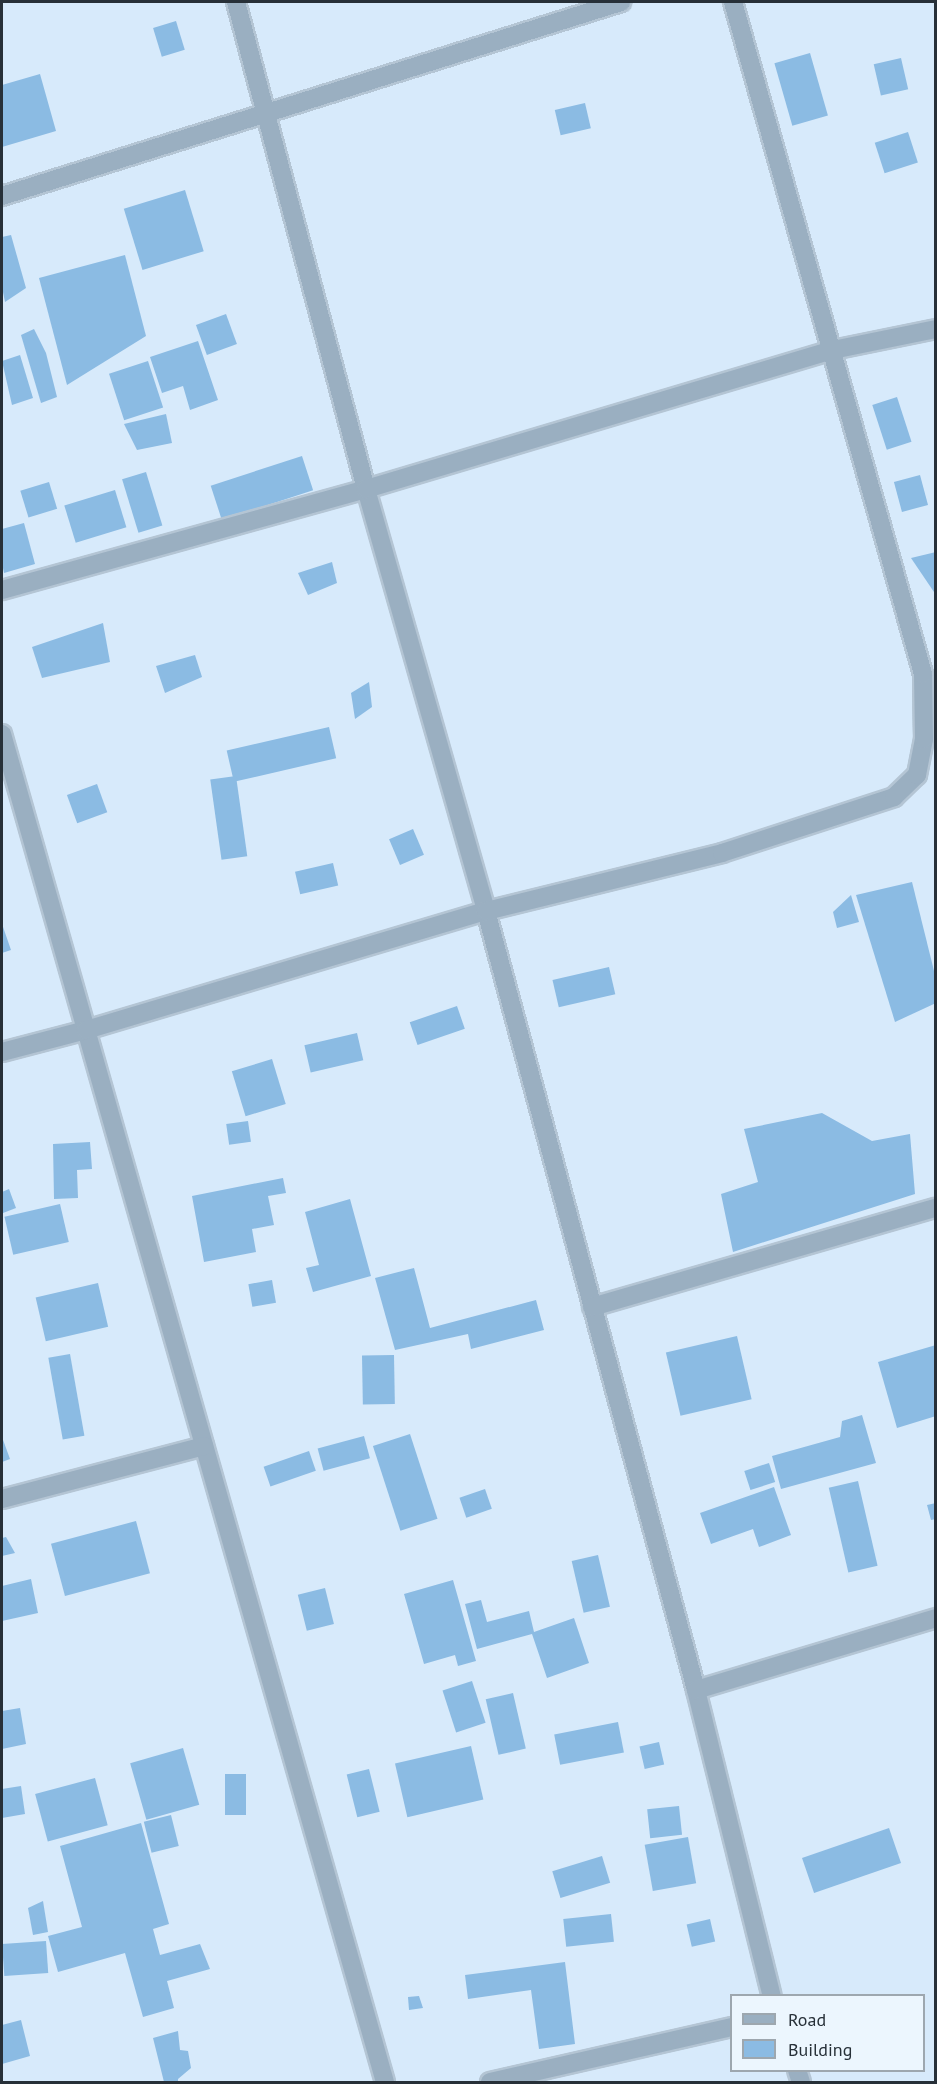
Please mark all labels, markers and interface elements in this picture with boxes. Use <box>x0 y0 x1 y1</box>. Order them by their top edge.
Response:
legend <box>730 1994 925 2072</box>
text: Road <box>788 2008 826 2031</box>
text: Building <box>788 2038 852 2061</box>

